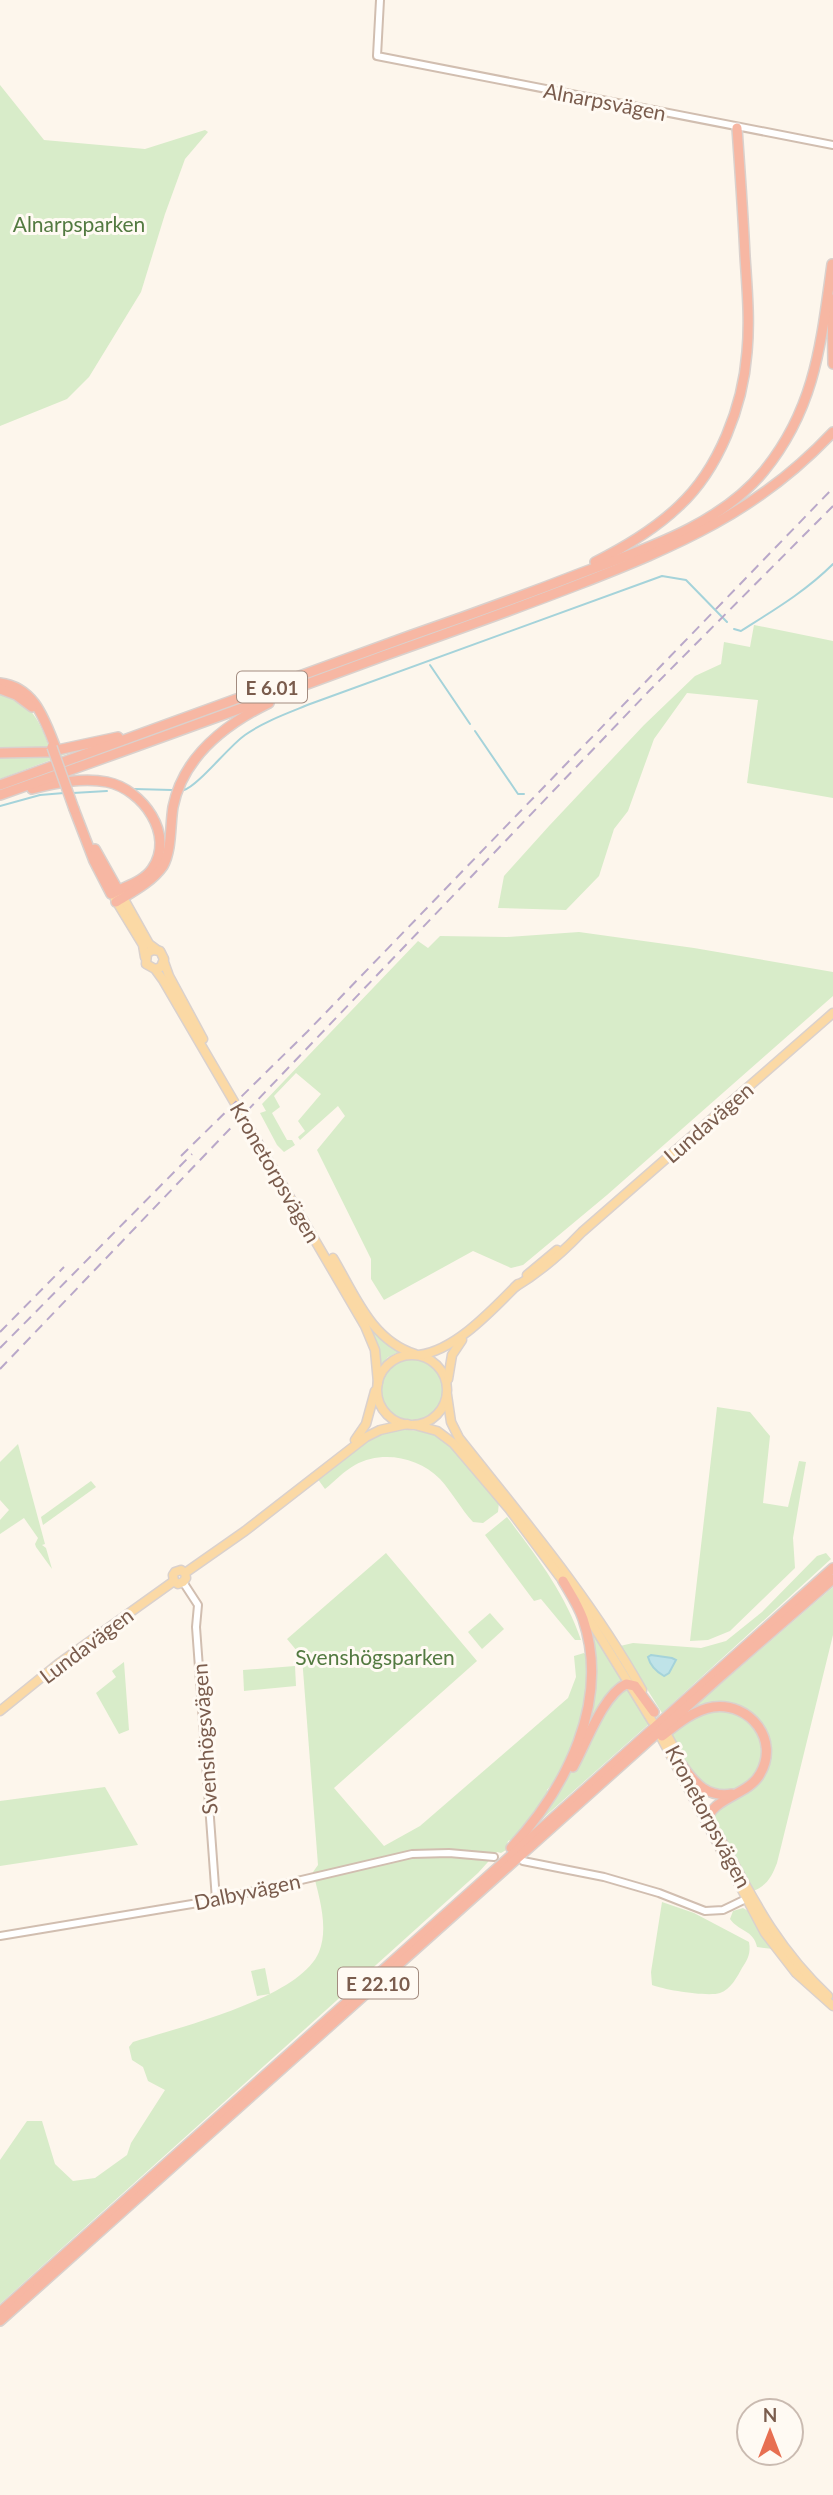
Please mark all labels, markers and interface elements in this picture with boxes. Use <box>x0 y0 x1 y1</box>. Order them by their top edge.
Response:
street label: Alnarpsvägen <box>542 77 668 125</box>
park label: Alnarpsparken <box>13 211 145 236</box>
road number: E 6.01 <box>237 672 307 702</box>
street label: Lundavägen <box>658 1076 758 1168</box>
street label: Kronetorpsvägen <box>226 1097 326 1247</box>
street label: Lundavägen <box>34 1602 138 1688</box>
park label: Svenshögsparken <box>295 1644 455 1669</box>
street label: Svenshögsvägen <box>186 1663 222 1815</box>
street label: Kronetorpsvägen <box>661 1740 757 1892</box>
street label: Dalbyvägen <box>192 1868 302 1914</box>
road number: E 22.10 <box>338 1968 418 1998</box>
north arrow <box>735 2397 805 2467</box>
text: N <box>763 2403 777 2426</box>

